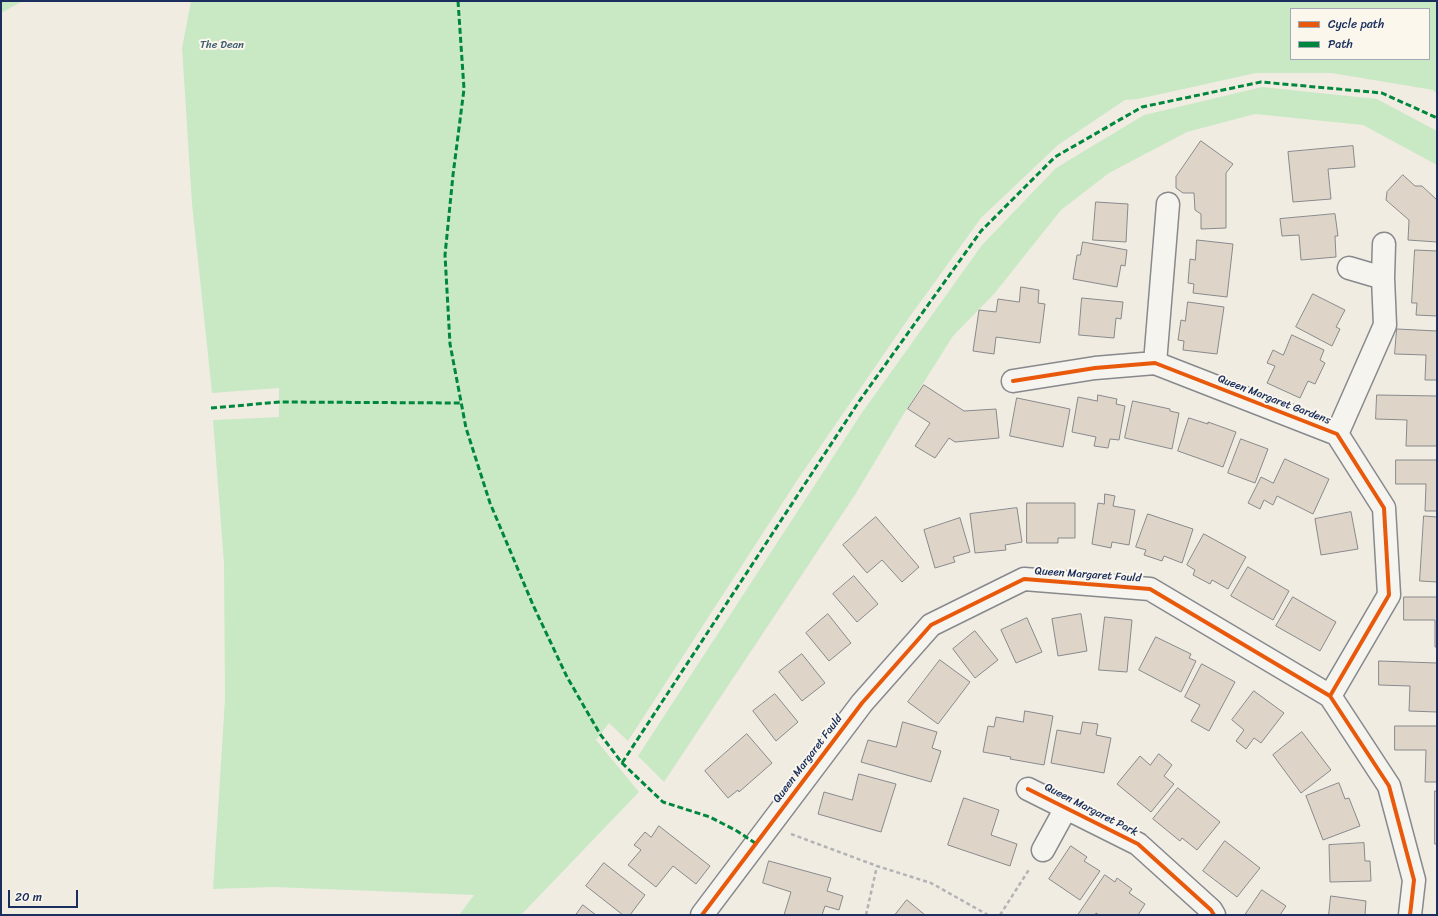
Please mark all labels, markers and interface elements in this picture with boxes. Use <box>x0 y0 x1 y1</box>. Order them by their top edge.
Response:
legend <box>1290 8 1430 60</box>
text: Cycle path <box>1328 13 1384 35</box>
text: Path <box>1328 33 1353 55</box>
park label: The Dean <box>200 38 244 52</box>
street label: Queen Margaret Gardens <box>1216 372 1332 428</box>
street label: Queen Margaret Fauld <box>1034 565 1142 585</box>
street label: Queen Margaret Fauld <box>771 712 845 806</box>
street label: Queen Margaret Park <box>1042 781 1140 839</box>
scale bar <box>10 882 80 908</box>
text: 20 m <box>15 886 42 908</box>

